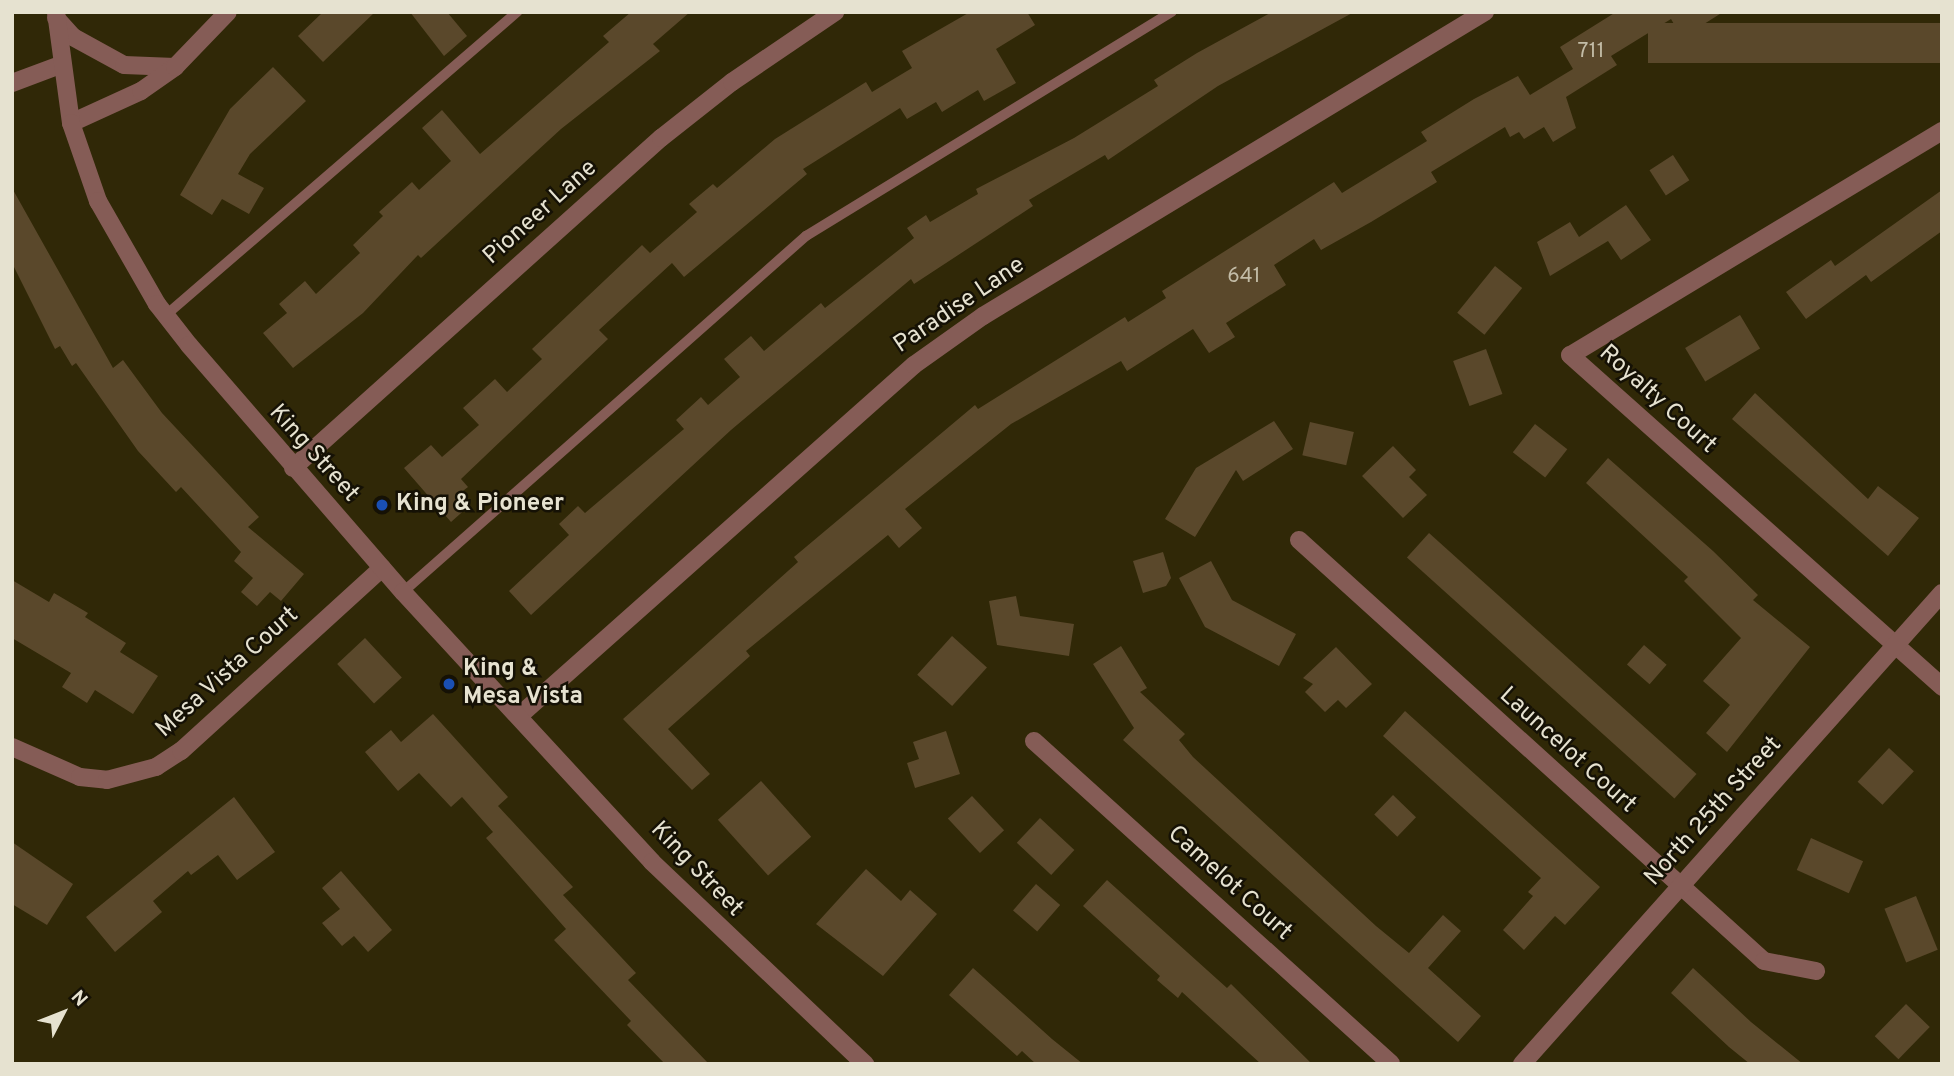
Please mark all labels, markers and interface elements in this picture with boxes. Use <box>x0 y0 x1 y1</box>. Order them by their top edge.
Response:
house number: 711 <box>1578 39 1604 65</box>
street label: Pioneer Lane <box>478 154 604 272</box>
street label: Paradise Lane <box>889 252 1031 360</box>
house number: 641 <box>1227 264 1261 290</box>
street label: Royalty Court <box>1592 340 1722 460</box>
street label: King Street <box>262 399 364 509</box>
place label: King & Pioneer <box>396 491 564 519</box>
marker: King & Pioneer <box>374 497 390 513</box>
street label: Mesa Vista Court <box>151 601 305 745</box>
place label: King & Mesa Vista <box>463 656 584 712</box>
marker: King & Mesa Vista <box>441 676 457 692</box>
street label: Launcelot Court <box>1493 682 1641 820</box>
street label: North 25th Street <box>1639 731 1789 893</box>
street label: King Street <box>644 816 748 924</box>
street label: Camelot Court <box>1161 821 1297 947</box>
north arrow <box>28 978 98 1048</box>
text: N <box>65 986 92 1012</box>

